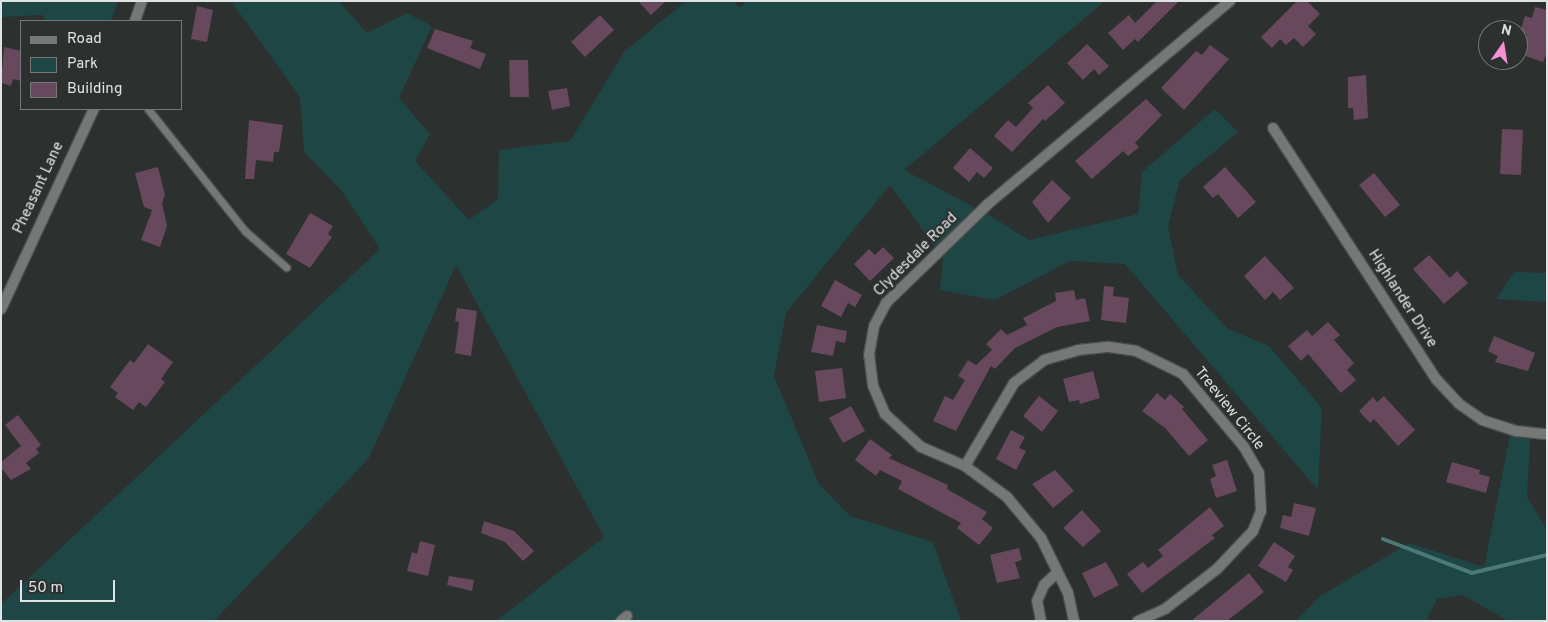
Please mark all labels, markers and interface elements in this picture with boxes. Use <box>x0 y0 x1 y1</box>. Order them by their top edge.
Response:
legend <box>20 20 182 110</box>
north arrow <box>1478 20 1528 70</box>
text: N <box>1499 21 1513 40</box>
text: Road <box>67 30 102 49</box>
text: Park <box>67 55 98 74</box>
text: Building <box>67 80 122 99</box>
street label: Pheasant Lane <box>10 139 68 237</box>
street label: Clydesdale Road <box>870 209 962 301</box>
street label: Highlander Drive <box>1364 247 1440 351</box>
street label: Treeview Circle <box>1190 364 1268 454</box>
scale bar <box>22 570 118 602</box>
text: 50 m <box>28 579 63 598</box>

